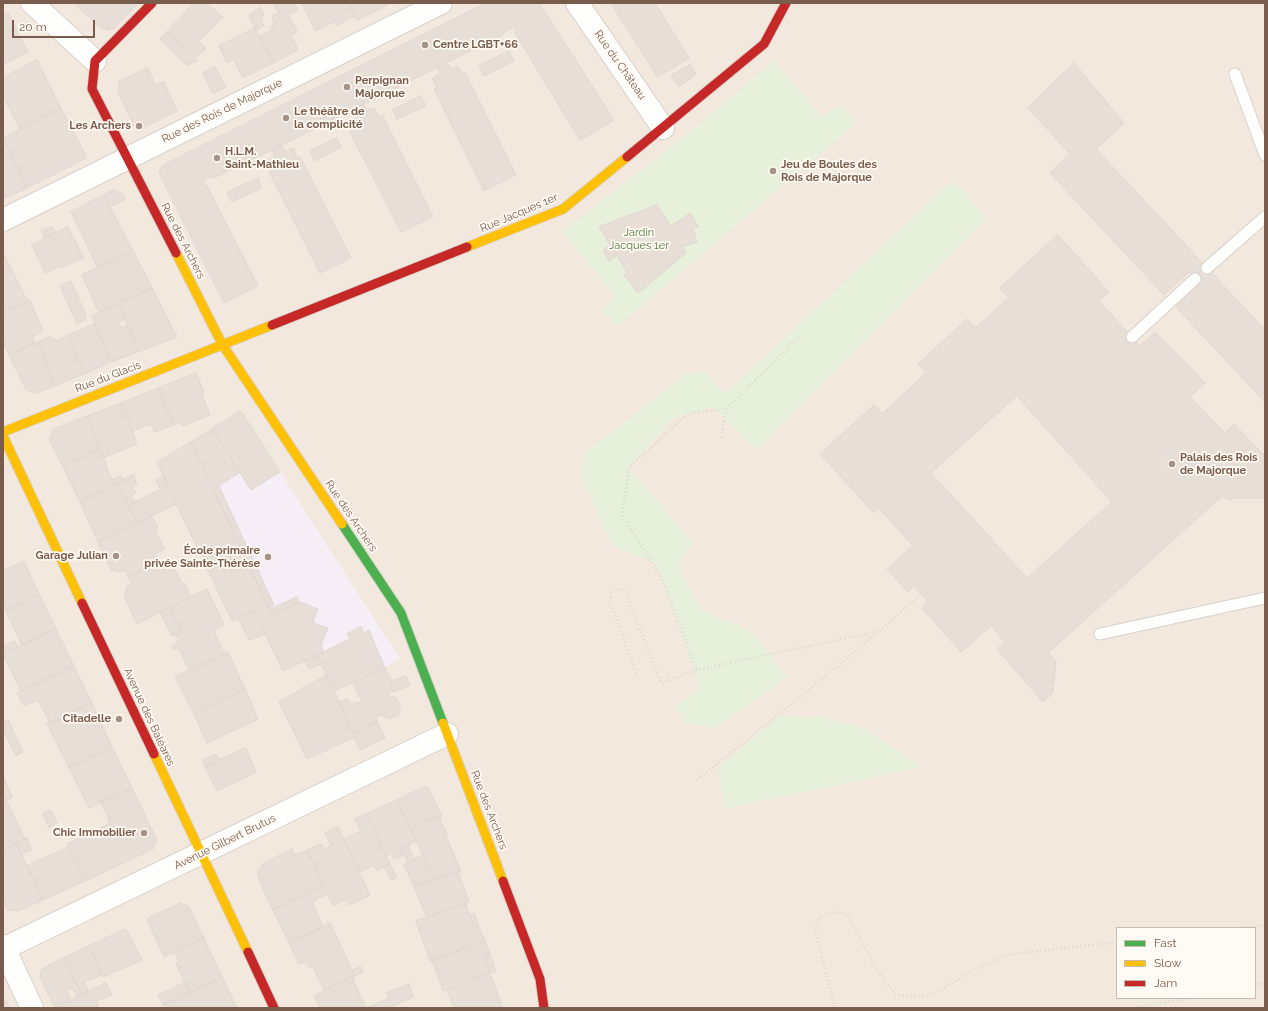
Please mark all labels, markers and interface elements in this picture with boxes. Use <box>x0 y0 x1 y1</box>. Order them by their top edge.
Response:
scale bar <box>14 12 97 38</box>
text: 20 m <box>19 20 47 34</box>
street label: Rue du Château <box>591 28 649 102</box>
place label: Centre LGBT+66 <box>433 38 518 52</box>
marker: Centre LGBT+66 <box>420 40 430 50</box>
place label: Perpignan Majorque <box>355 74 409 100</box>
street label: Rue des Rois de Majorque <box>160 76 284 146</box>
marker: Perpignan Majorque <box>342 82 352 92</box>
place label: Le théâtre de la complicité <box>294 105 365 131</box>
marker: Le théâtre de la complicité <box>281 113 291 123</box>
place label: Les Archers <box>69 119 131 133</box>
marker: Les Archers <box>134 121 144 131</box>
place label: H.L.M. Saint-Mathieu <box>225 145 299 171</box>
marker: H.L.M. Saint-Mathieu <box>212 153 222 163</box>
place label: Jeu de Boules des Rois de Majorque <box>781 158 877 184</box>
marker: Jeu de Boules des Rois de Majorque <box>768 166 778 176</box>
street label: Rue Jacques 1er <box>478 191 560 235</box>
street label: Rue des Archers <box>158 201 208 281</box>
park label: Jardin Jacques 1er <box>609 226 669 252</box>
street label: Rue du Glacis <box>73 358 143 396</box>
place label: Palais des Rois de Majorque <box>1180 451 1258 477</box>
marker: Palais des Rois de Majorque <box>1167 459 1177 469</box>
street label: Rue des Archers <box>322 478 380 554</box>
place label: École primaire privée Sainte-Thérèse <box>144 544 260 570</box>
place label: Garage Julian <box>36 549 108 563</box>
marker: Garage Julian <box>111 551 121 561</box>
marker: École primaire privée Sainte-Thérèse <box>263 552 273 562</box>
street label: Avenue des Baléares <box>120 666 178 768</box>
place label: Citadelle <box>63 712 111 726</box>
marker: Citadelle <box>114 714 124 724</box>
street label: Rue des Archers <box>468 769 510 851</box>
street label: Avenue Gilbert Brutus <box>172 812 278 872</box>
place label: Chic Immobilier <box>53 826 136 840</box>
marker: Chic Immobilier <box>139 828 149 838</box>
legend <box>1116 927 1256 999</box>
text: Fast <box>1154 936 1177 950</box>
text: Slow <box>1154 956 1181 970</box>
text: Jam <box>1154 976 1177 990</box>

